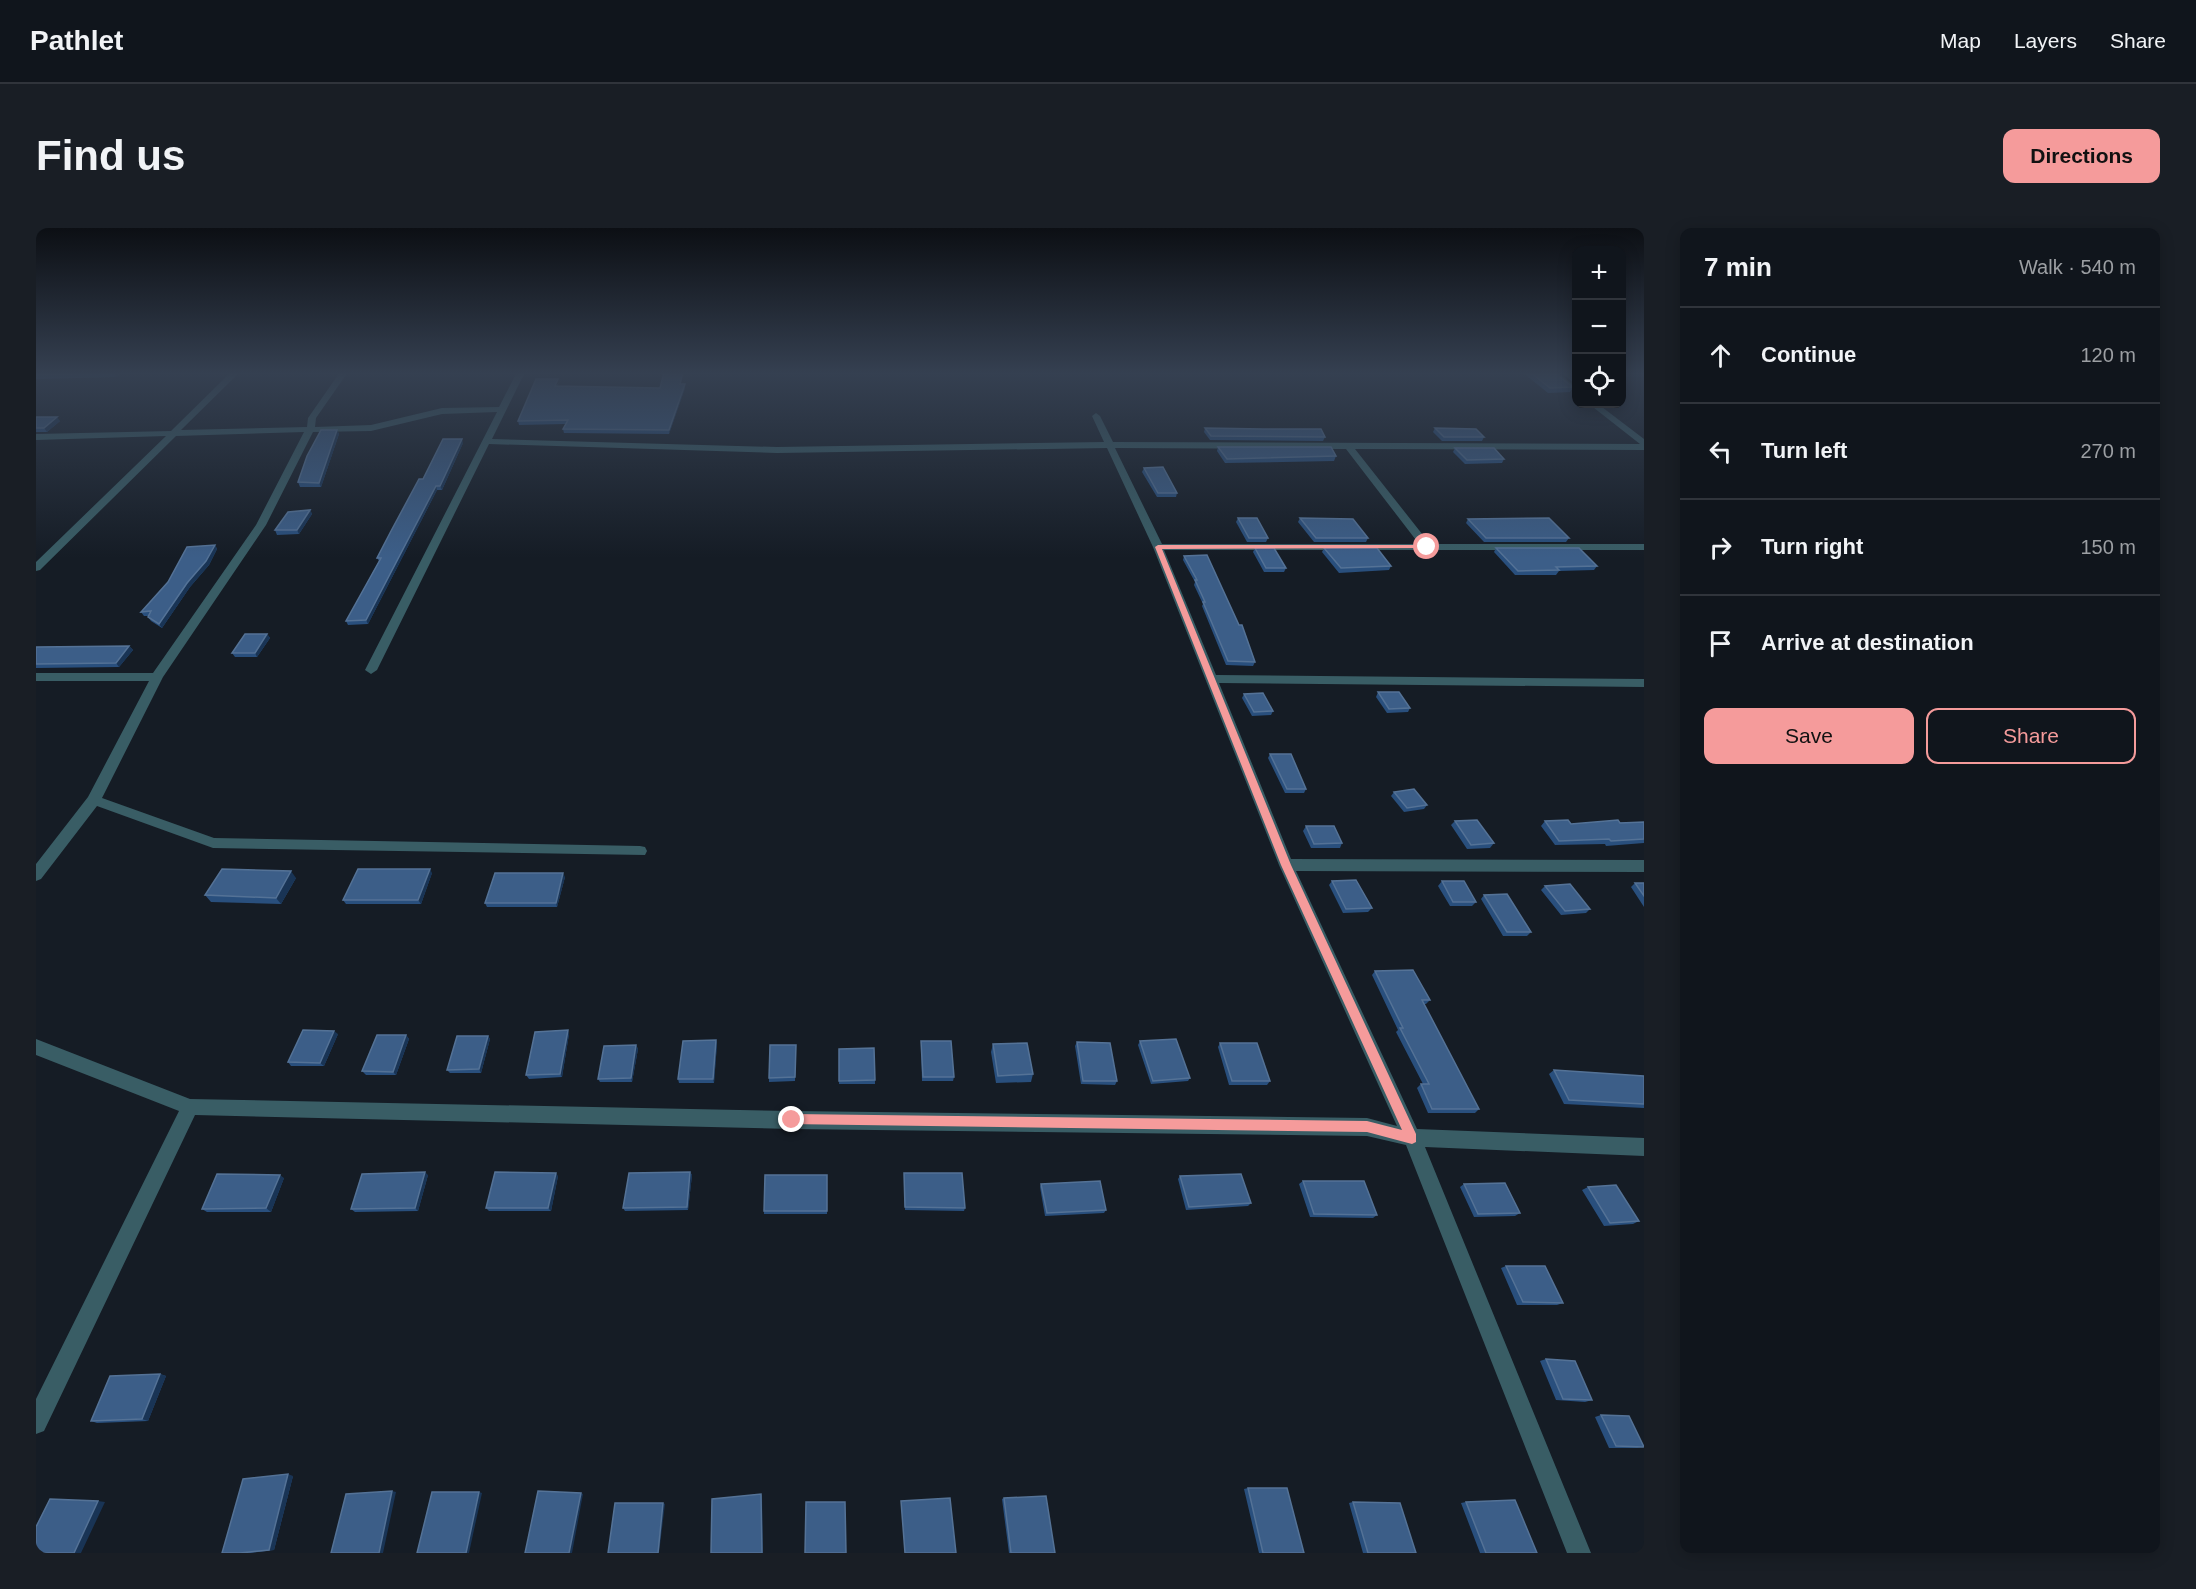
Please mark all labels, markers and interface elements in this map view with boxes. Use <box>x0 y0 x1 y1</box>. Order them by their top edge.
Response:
text: Pathlet <box>30 25 123 56</box>
text: Map <box>1940 29 1981 52</box>
text: Layers <box>2014 29 2077 52</box>
text: Share <box>2110 29 2166 52</box>
button: Directions <box>2003 129 2160 183</box>
text: Find us <box>36 132 185 179</box>
map controls <box>1572 246 1626 408</box>
button: + <box>1572 246 1626 300</box>
text: 7 min <box>1704 252 1772 282</box>
text: Walk · 540 m <box>2019 256 2136 278</box>
button: − <box>1572 300 1626 354</box>
icon: ahead <box>1704 339 1737 372</box>
text: Continue <box>1761 342 1856 367</box>
text: 120 m <box>2080 344 2136 366</box>
button: locate <box>1572 354 1626 408</box>
icon: left <box>1704 435 1737 468</box>
text: Turn left <box>1761 438 1847 463</box>
text: 270 m <box>2080 440 2136 462</box>
icon: right <box>1704 531 1737 564</box>
route start <box>1413 533 1439 559</box>
text: Turn right <box>1761 534 1863 559</box>
text: 150 m <box>2080 536 2136 558</box>
icon: arrive <box>1704 627 1737 660</box>
text: Arrive at destination <box>1761 630 1974 655</box>
button: Save <box>1704 708 1914 764</box>
button: Share <box>1926 708 2136 764</box>
route end <box>778 1106 804 1132</box>

